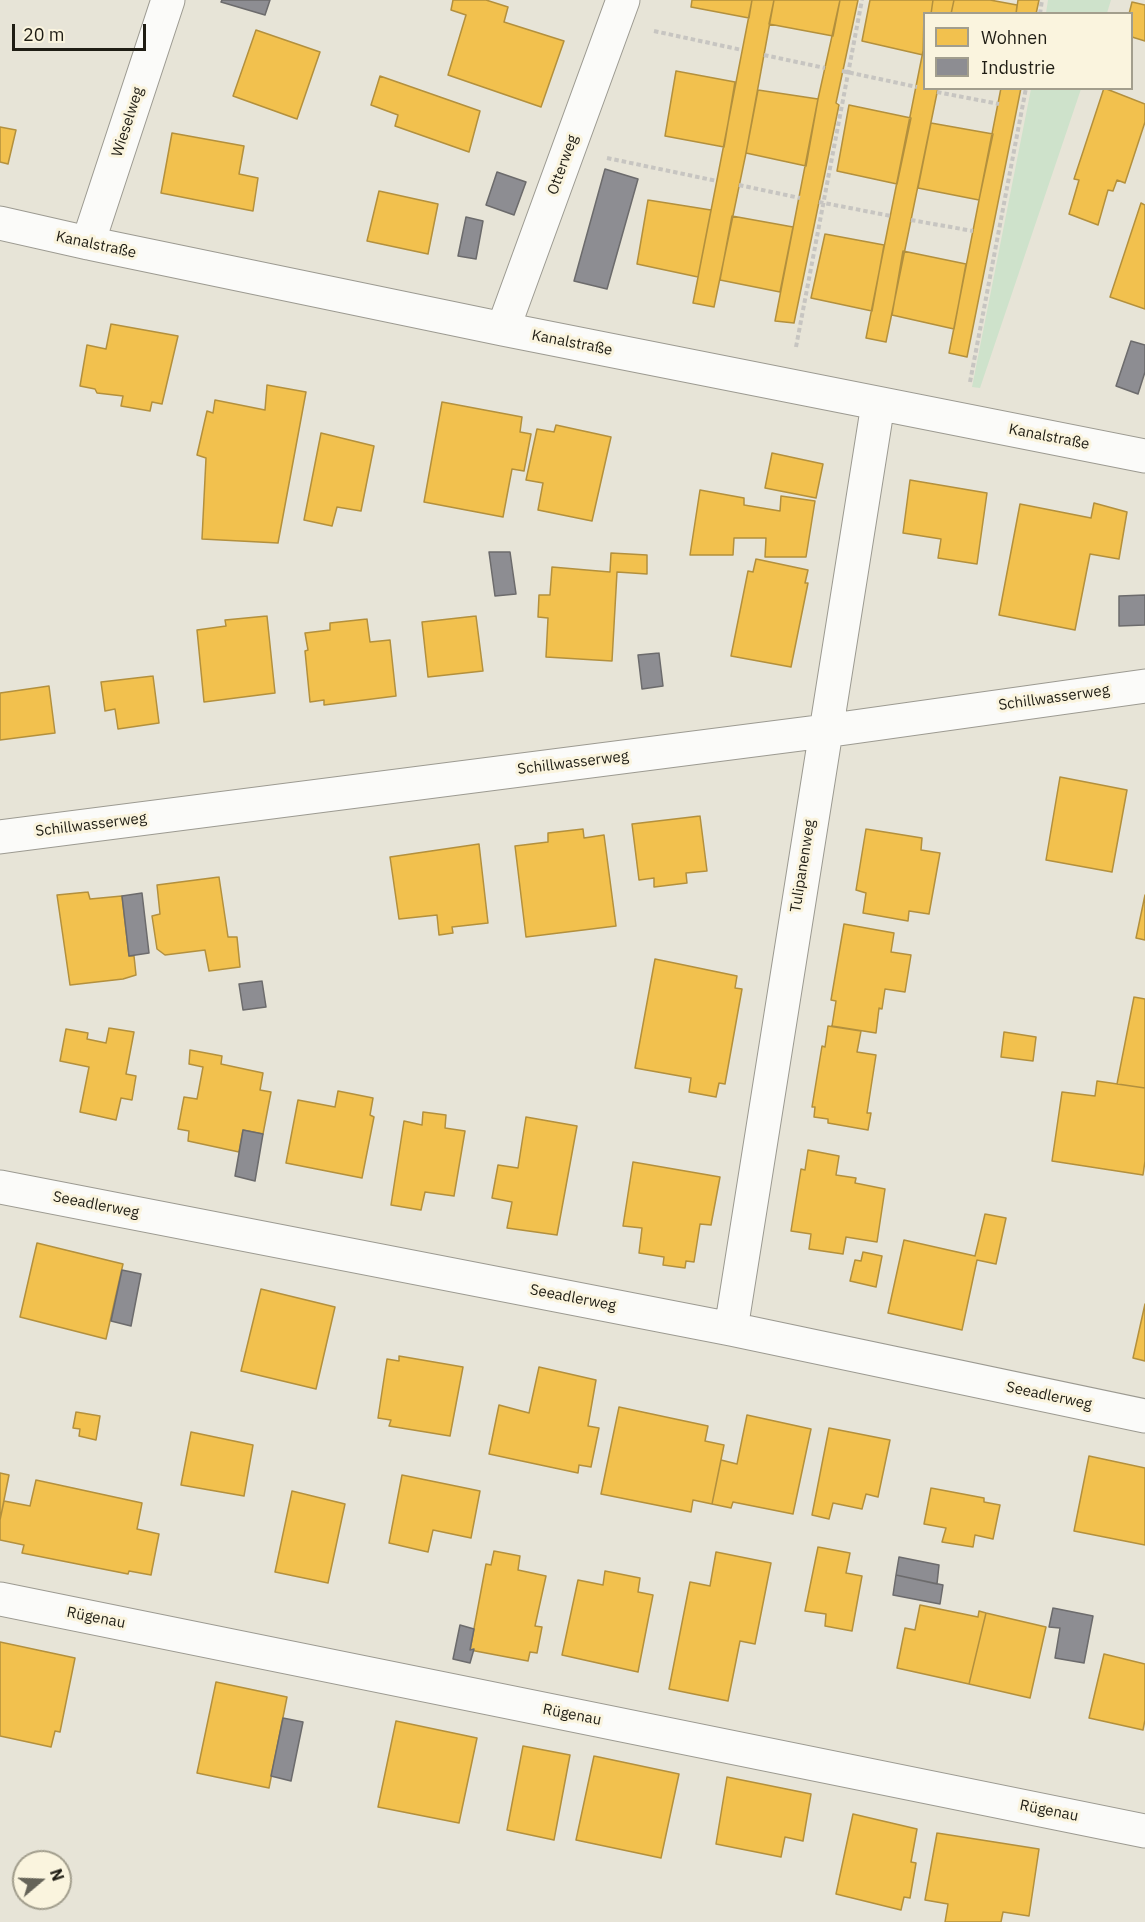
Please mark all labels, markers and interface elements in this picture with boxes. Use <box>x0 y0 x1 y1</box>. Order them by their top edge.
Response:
scale bar <box>15 12 148 50</box>
legend <box>923 12 1133 90</box>
text: 20 m <box>23 23 65 46</box>
text: Wohnen <box>981 26 1047 49</box>
text: Industrie <box>981 56 1055 79</box>
street label: Wieselweg <box>108 85 148 159</box>
street label: Otterweg <box>544 133 582 197</box>
street label: Kanalstraße <box>54 228 138 262</box>
street label: Kanalstraße <box>530 326 614 360</box>
street label: Kanalstraße <box>1007 420 1091 454</box>
street label: Schillwasserweg <box>997 681 1111 715</box>
street label: Schillwasserweg <box>516 747 630 779</box>
street label: Schillwasserweg <box>34 809 148 841</box>
street label: Tulipanenweg <box>787 818 819 914</box>
street label: Seeadlerweg <box>51 1188 141 1222</box>
street label: Seeadlerweg <box>528 1281 618 1315</box>
street label: Seeadlerweg <box>1004 1378 1094 1414</box>
street label: Rügenau <box>65 1604 127 1632</box>
street label: Rügenau <box>541 1701 603 1729</box>
street label: Rügenau <box>1018 1797 1080 1825</box>
north arrow <box>12 1850 72 1910</box>
text: N <box>46 1866 68 1884</box>

